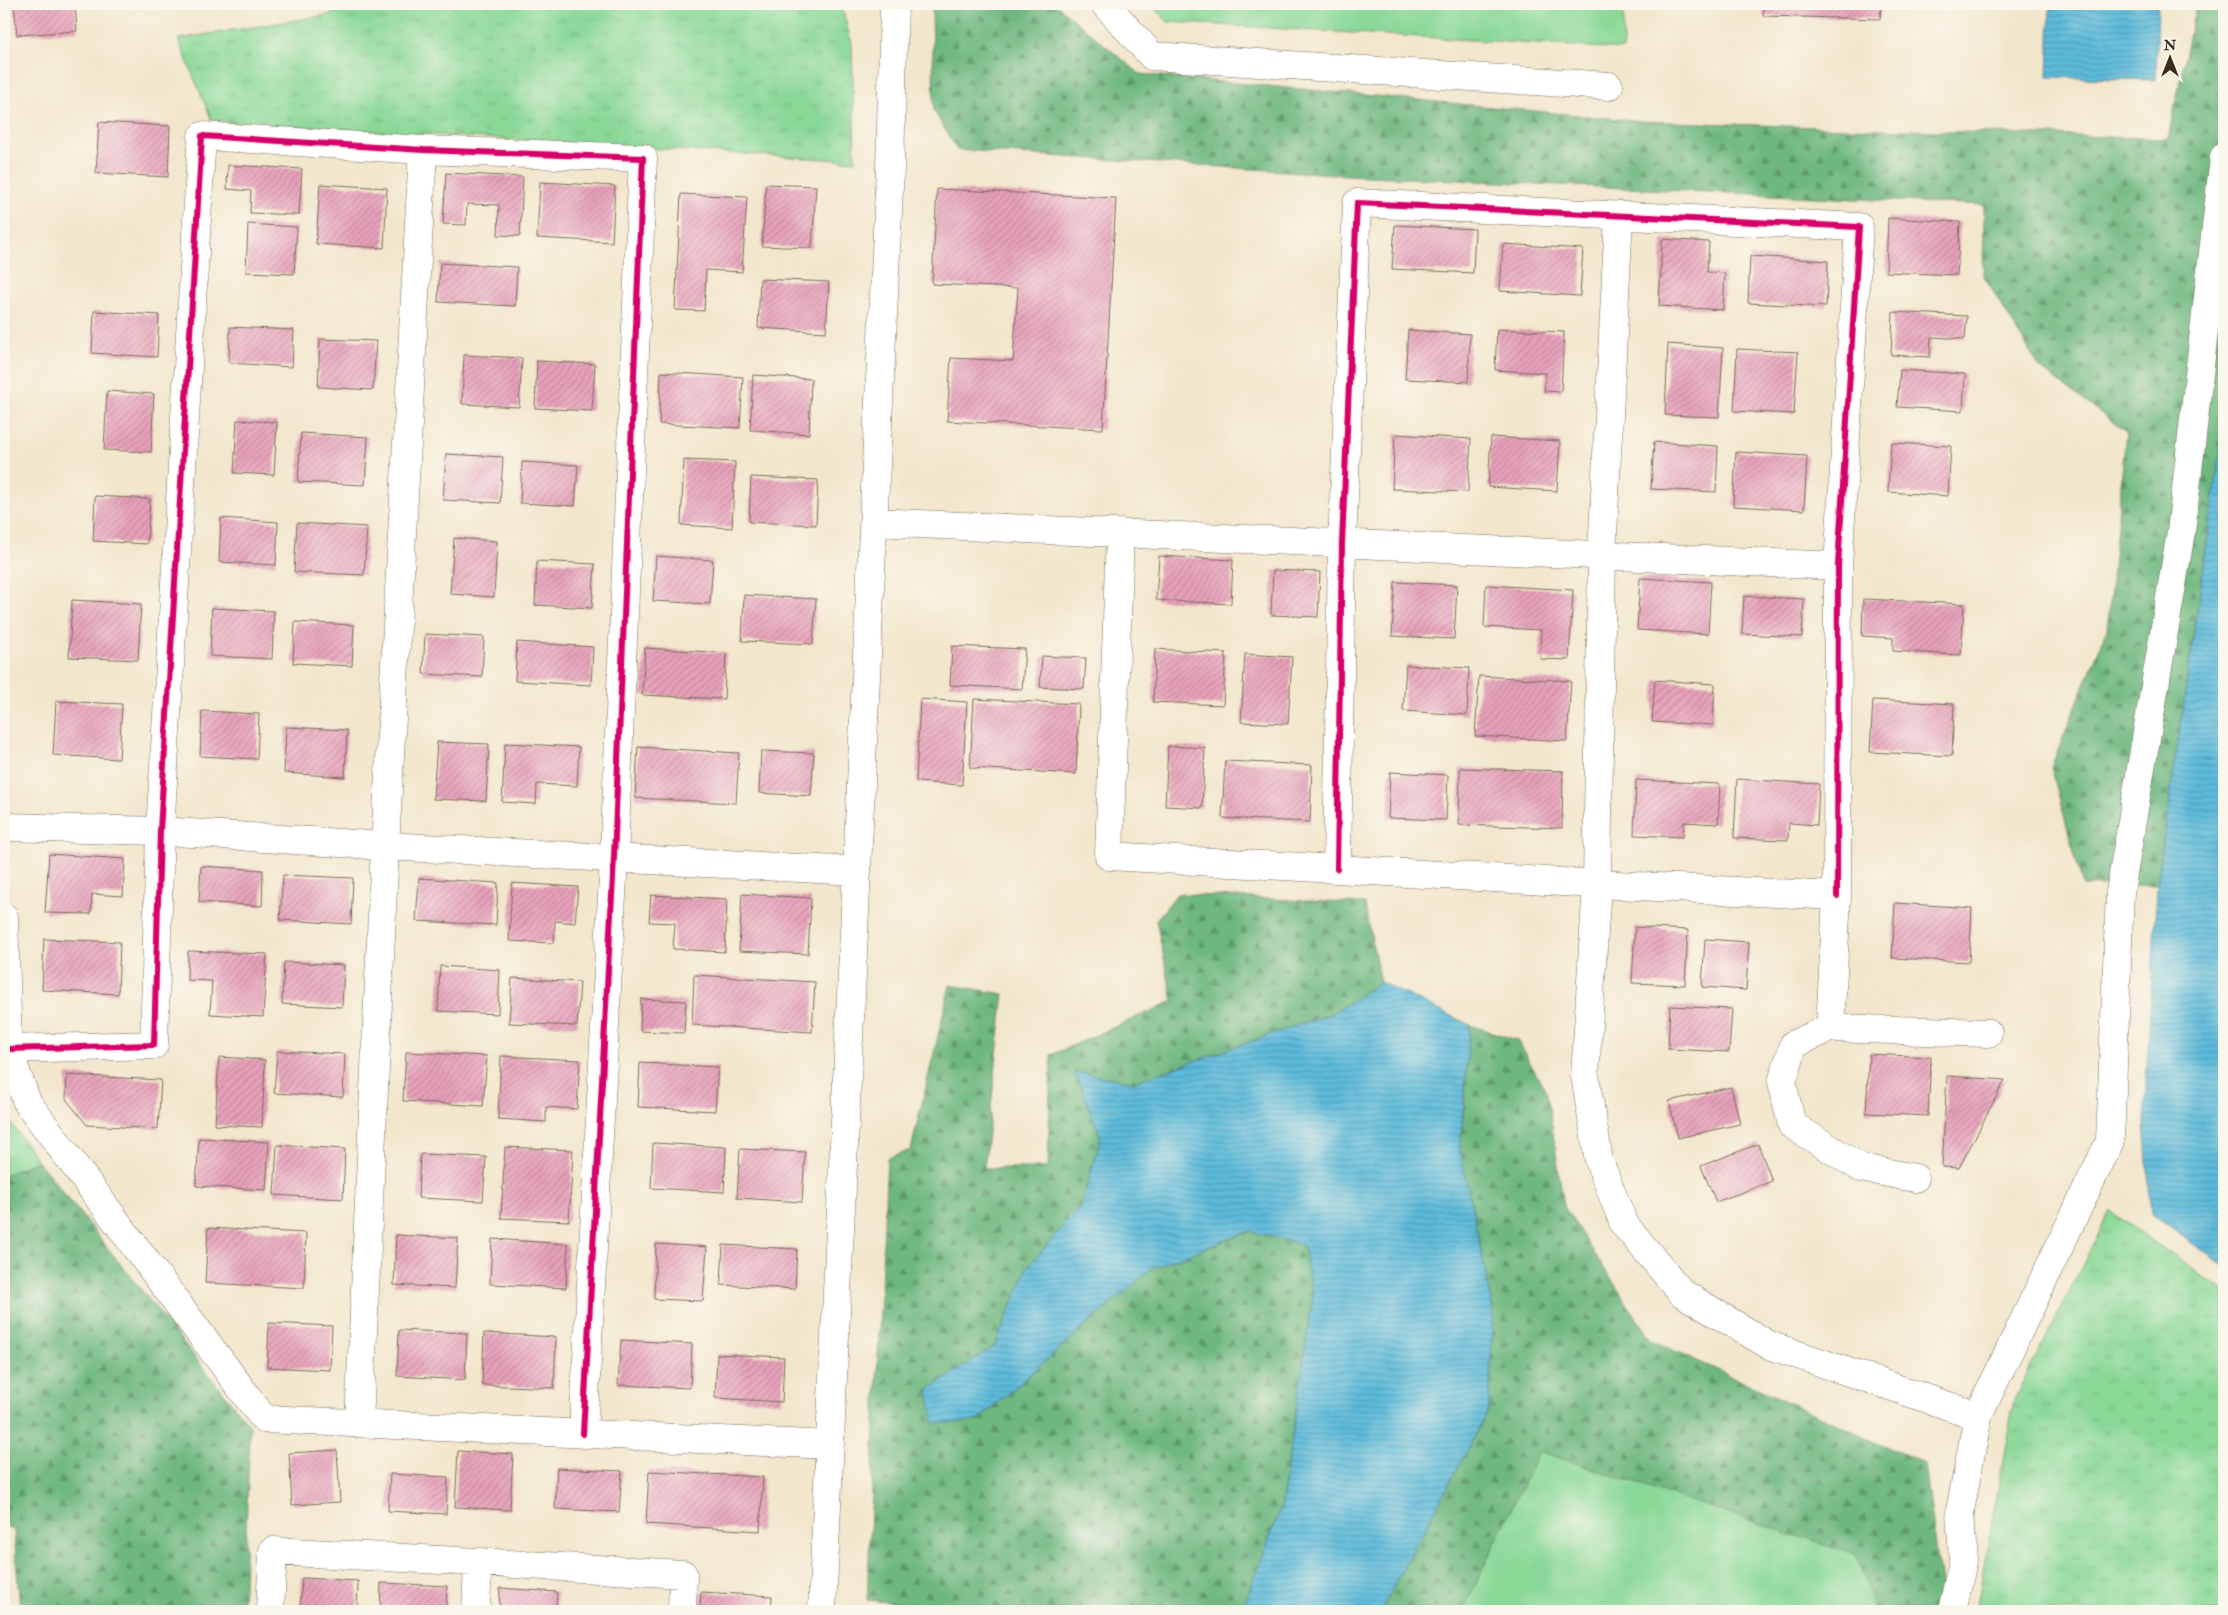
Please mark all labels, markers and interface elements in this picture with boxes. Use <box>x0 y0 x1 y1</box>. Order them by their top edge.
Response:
north arrow <box>2146 32 2196 82</box>
text: N <box>2163 37 2177 54</box>

